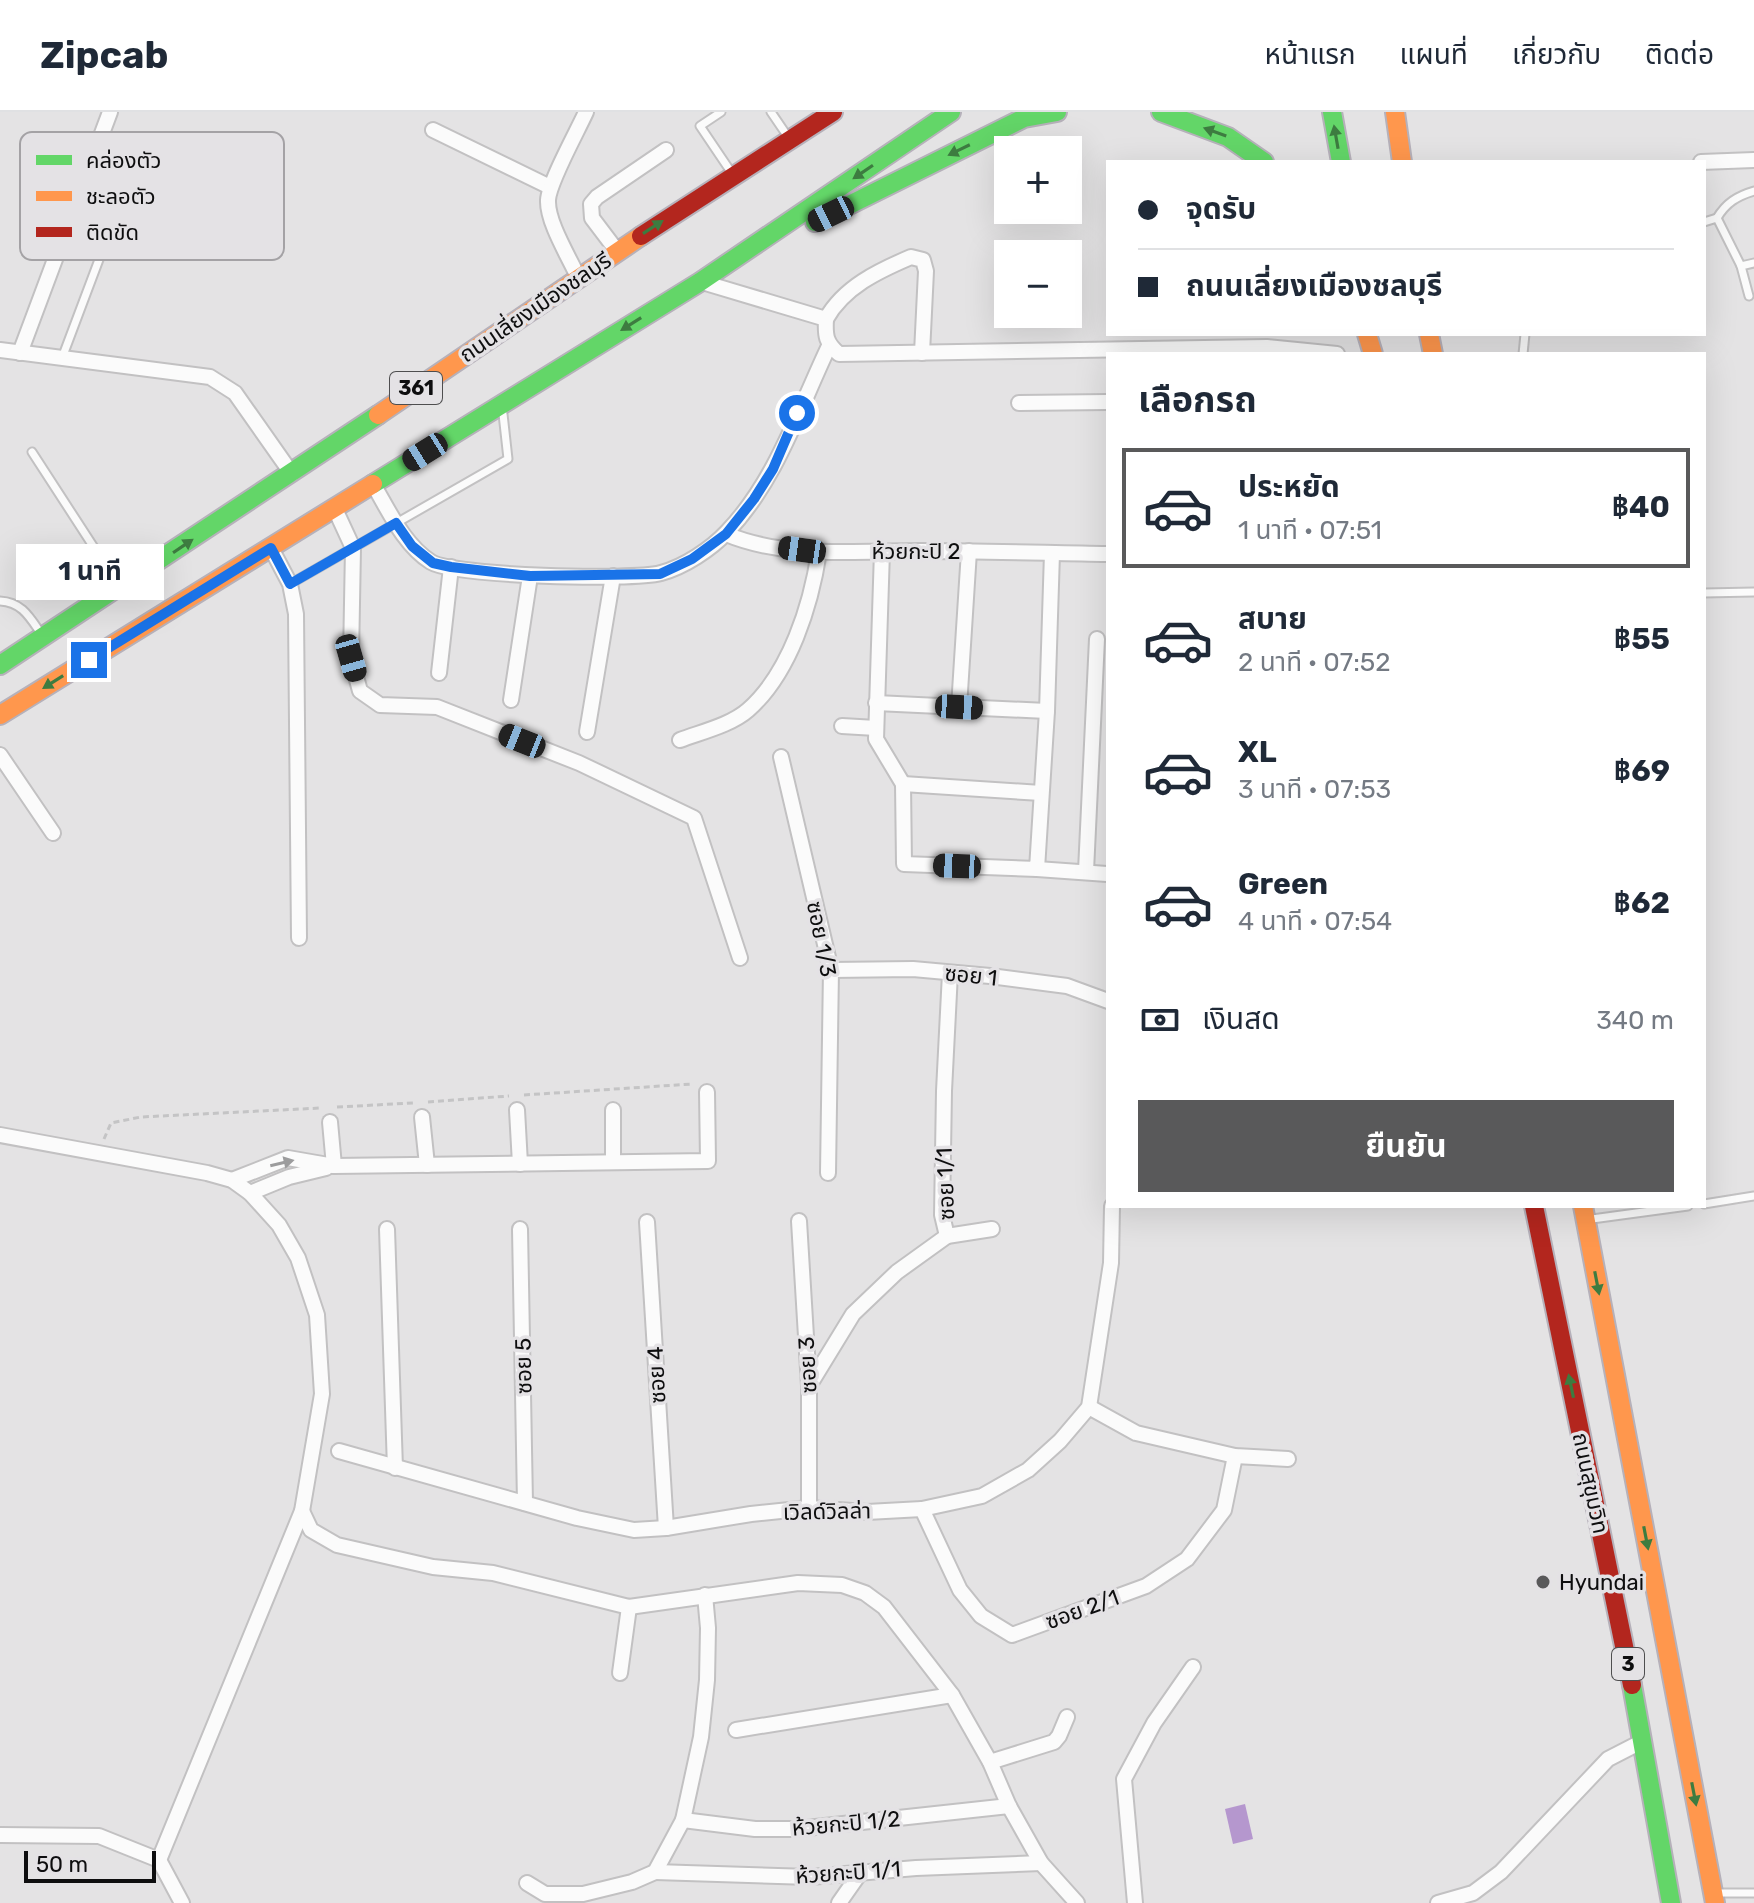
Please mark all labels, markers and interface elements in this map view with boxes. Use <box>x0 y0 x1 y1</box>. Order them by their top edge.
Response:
text: Zipcab <box>40 32 168 78</box>
text: หน้าแรก <box>1265 38 1356 71</box>
text: แผนที่ <box>1400 38 1468 71</box>
text: เกี่ยวกับ <box>1512 38 1601 71</box>
text: ติดต่อ <box>1645 38 1714 71</box>
one-way arrow <box>1330 124 1342 149</box>
one-way arrow <box>1203 125 1227 138</box>
legend <box>20 132 284 260</box>
map controls <box>994 136 1082 328</box>
button: + <box>994 136 1082 224</box>
one-way arrow <box>947 144 970 157</box>
text: คล่องตัว <box>86 147 161 174</box>
one-way arrow <box>852 164 874 178</box>
text: ชะลอตัว <box>86 183 156 210</box>
text: จุดรับ <box>1186 191 1256 227</box>
car <box>804 193 858 235</box>
text: ติดขัด <box>86 219 139 246</box>
one-way arrow <box>642 220 663 235</box>
button: − <box>994 240 1082 328</box>
street label: ถนนเลี่ยงเมืองชลบุรี <box>453 245 616 368</box>
text: ถนนเลี่ยงเมืองชลบุรี <box>1186 268 1442 304</box>
one-way arrow <box>620 317 642 331</box>
road number: 361 <box>390 372 442 404</box>
text: เลือกรถ <box>1138 378 1257 421</box>
route start <box>779 395 815 431</box>
car <box>398 429 452 475</box>
text: ประหยัด <box>1238 469 1340 505</box>
icon: car <box>1142 472 1214 544</box>
text: ฿40 <box>1612 489 1670 525</box>
text: 1 นาที · 07:51 <box>1238 515 1382 546</box>
car <box>777 535 827 565</box>
street label: ห้วยกะปิ 2 <box>871 538 961 565</box>
one-way arrow <box>172 539 193 554</box>
callout: 1 นาที <box>15 544 163 600</box>
text: 1 นาที <box>58 556 122 587</box>
text: สบาย <box>1238 601 1307 637</box>
icon: car <box>1142 604 1214 676</box>
text: ฿55 <box>1614 621 1670 657</box>
car <box>333 632 369 684</box>
route end <box>71 642 107 678</box>
text: 2 นาที · 07:52 <box>1238 647 1391 678</box>
one-way arrow <box>42 675 64 689</box>
car <box>934 694 984 720</box>
car <box>495 721 549 761</box>
text: XL <box>1238 734 1277 770</box>
icon: car <box>1142 736 1214 808</box>
text: ฿69 <box>1614 753 1670 789</box>
text: 3 นาที · 07:53 <box>1238 774 1391 805</box>
car <box>933 853 981 879</box>
text: Green <box>1238 866 1328 902</box>
icon: car <box>1142 868 1214 940</box>
text: ฿62 <box>1614 885 1670 921</box>
street label: ซอย 1/3 <box>801 899 842 979</box>
text: 4 นาที · 07:54 <box>1238 906 1392 937</box>
street label: ซอย 1 <box>943 959 999 992</box>
icon: cash <box>1138 998 1182 1042</box>
text: เงินสด <box>1202 1001 1280 1037</box>
text: 340 m <box>1596 1005 1674 1036</box>
button: ยืนยัน <box>1138 1100 1674 1192</box>
street label: ซอย 1/1 <box>931 1147 960 1221</box>
one-way arrow <box>270 1156 295 1169</box>
one-way arrow <box>1592 1270 1604 1295</box>
street label: ซอย 3 <box>793 1336 822 1394</box>
street label: ซอย 5 <box>510 1338 537 1394</box>
street label: ซอย 4 <box>642 1346 671 1404</box>
one-way arrow <box>1564 1373 1576 1398</box>
street label: ถนนสุขุมวิท <box>1567 1430 1614 1536</box>
street label: เวิลด์วิลล่า <box>783 1497 871 1526</box>
one-way arrow <box>1640 1526 1652 1551</box>
place label: Hyundai <box>1559 1569 1644 1596</box>
marker: Hyundai <box>1534 1573 1552 1591</box>
street label: ซอย 2/1 <box>1042 1584 1123 1635</box>
road number: 3 <box>1612 1648 1644 1680</box>
one-way arrow <box>1689 1781 1701 1806</box>
street label: ห้วยกะปิ 1/2 <box>791 1805 901 1842</box>
scale bar <box>24 1847 156 1883</box>
text: 50 m <box>36 1851 88 1878</box>
street label: ห้วยกะปิ 1/1 <box>794 1855 902 1890</box>

